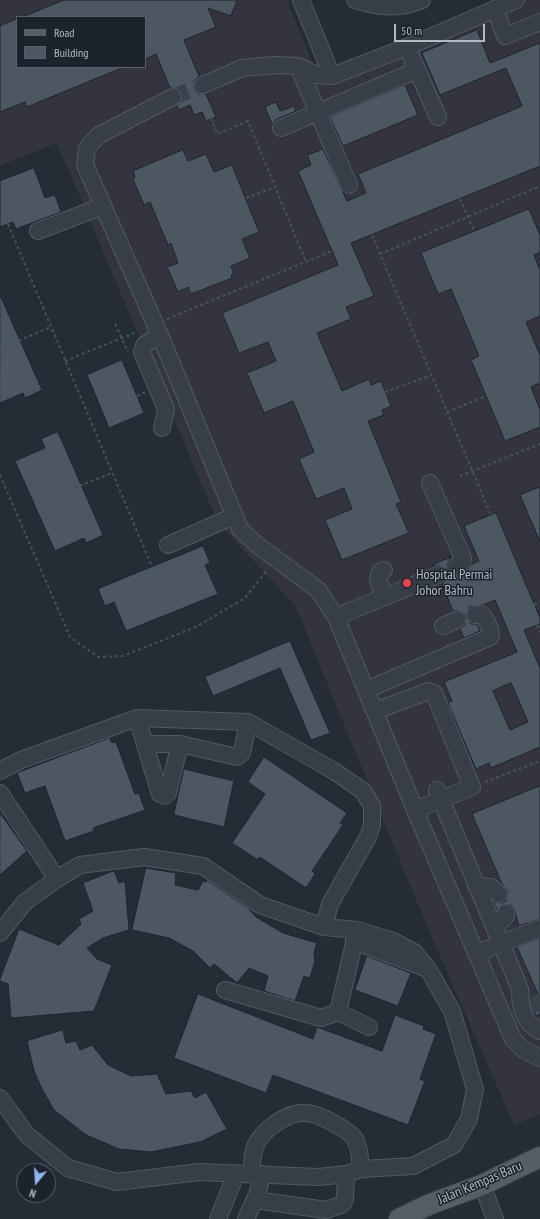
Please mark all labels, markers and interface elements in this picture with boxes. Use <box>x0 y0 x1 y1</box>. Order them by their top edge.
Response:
legend <box>16 16 146 68</box>
scale bar <box>396 16 487 42</box>
text: 50 m <box>401 23 422 38</box>
text: Road <box>54 25 74 40</box>
text: Building <box>54 45 89 60</box>
place label: Hospital Permai Johor Bahru <box>416 567 492 600</box>
marker: Hospital Permai Johor Bahru <box>401 577 413 589</box>
street label: Jalan Kempas Baru <box>435 1158 525 1208</box>
north arrow <box>16 1163 56 1203</box>
text: N <box>28 1186 38 1201</box>

